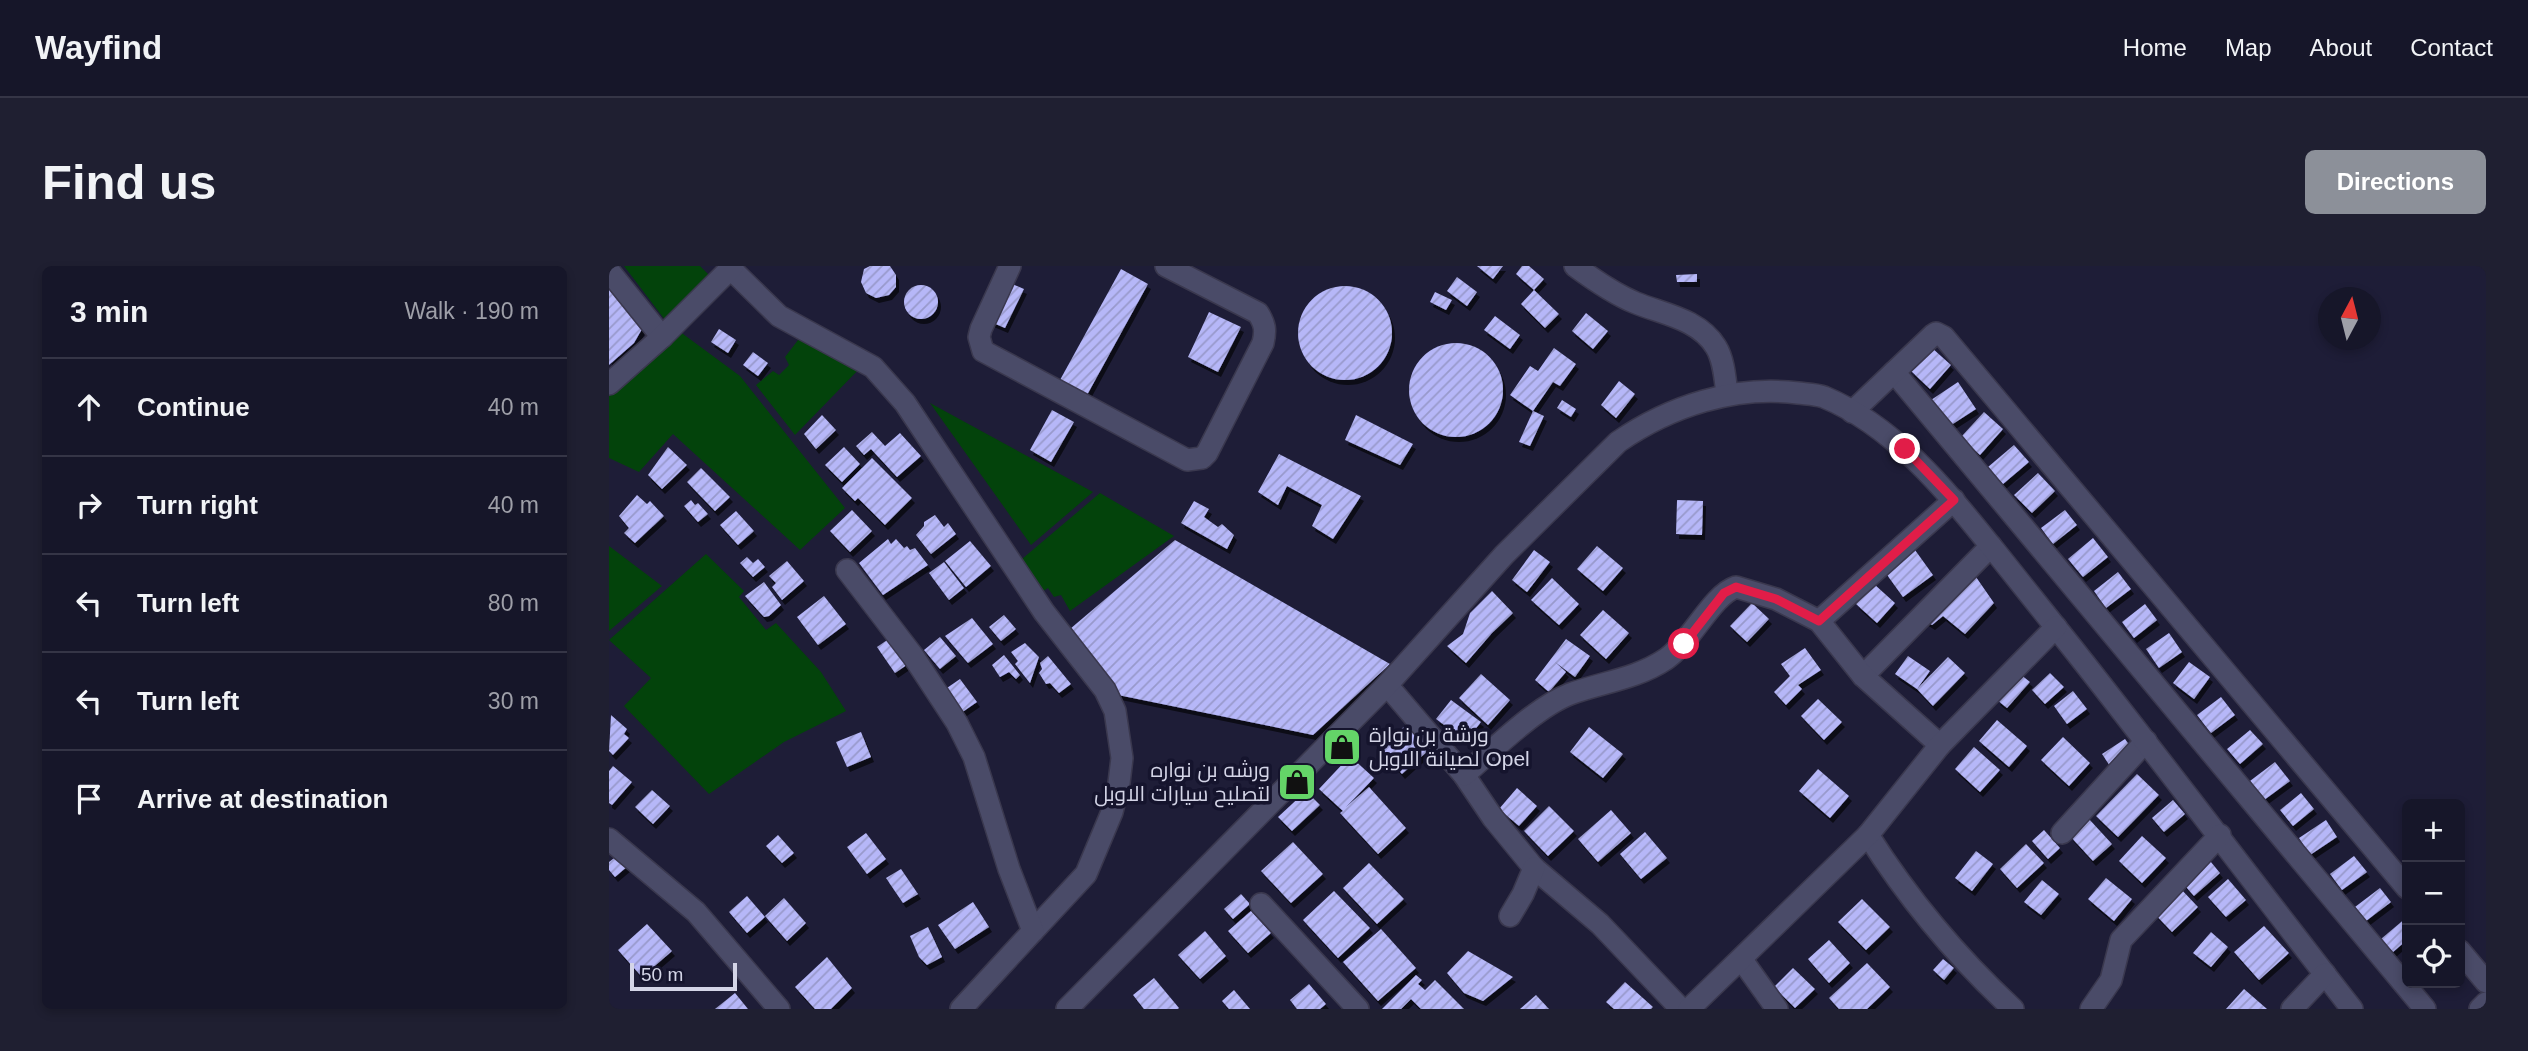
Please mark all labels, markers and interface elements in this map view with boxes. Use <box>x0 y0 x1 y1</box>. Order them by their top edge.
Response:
text: Wayfind <box>35 29 162 66</box>
text: Home <box>2123 34 2187 61</box>
text: Map <box>2225 34 2272 61</box>
text: About <box>2310 34 2372 61</box>
text: Contact <box>2410 34 2493 61</box>
button: Directions <box>2305 150 2486 214</box>
text: Find us <box>42 155 216 209</box>
north arrow <box>2318 287 2381 350</box>
text: 3 min <box>70 295 148 328</box>
text: Walk · 190 m <box>404 298 539 324</box>
icon: ahead <box>70 388 108 426</box>
text: Continue <box>137 392 250 422</box>
text: 40 m <box>488 394 539 420</box>
route end <box>1889 433 1920 464</box>
icon: right <box>70 486 108 524</box>
text: Turn right <box>137 490 258 520</box>
text: 40 m <box>488 492 539 518</box>
icon: left <box>70 584 108 622</box>
text: Turn left <box>137 588 239 618</box>
text: 80 m <box>488 590 539 616</box>
route start <box>1668 628 1699 659</box>
icon: left <box>70 682 108 720</box>
text: Turn left <box>137 686 239 716</box>
text: 30 m <box>488 688 539 714</box>
place label: ورشة بن نوارة لصيانة الاوبل Opel <box>1369 723 1530 772</box>
shop icon: ورشة بن نوارة لصيانة الاوبل Opel <box>1321 726 1363 768</box>
place label: ورشه بن نواره لتصليح سيارات الاوبل <box>1094 758 1270 808</box>
shop icon: ورشه بن نواره لتصليح سيارات الاوبل <box>1276 761 1318 803</box>
icon: arrive <box>70 780 108 818</box>
text: Arrive at destination <box>137 784 388 814</box>
map controls <box>2402 799 2465 988</box>
button: + <box>2402 799 2465 862</box>
button: − <box>2402 862 2465 925</box>
button: locate <box>2402 925 2465 988</box>
scale bar <box>630 960 737 992</box>
text: 50 m <box>641 964 683 985</box>

